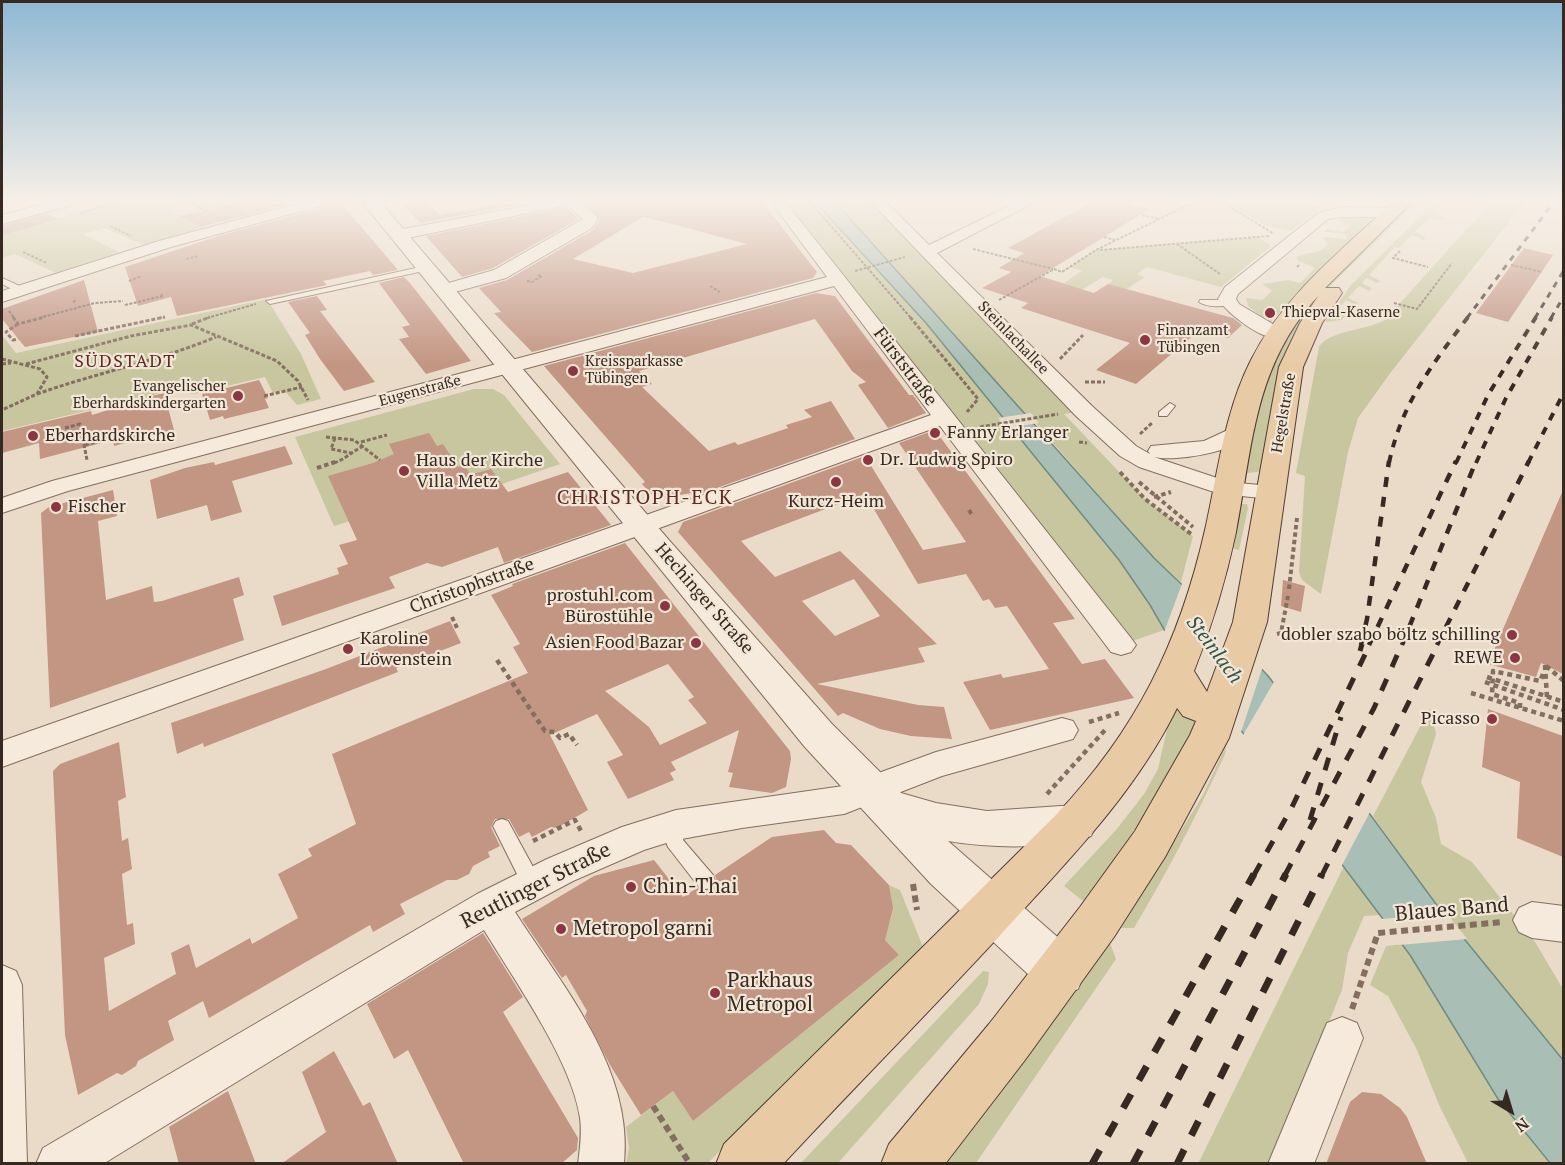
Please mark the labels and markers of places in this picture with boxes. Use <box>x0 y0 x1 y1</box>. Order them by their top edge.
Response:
place label: Thiepval-Kaserne <box>1282 304 1400 322</box>
marker: Thiepval-Kaserne <box>1263 306 1277 320</box>
place label: Finanzamt Tübingen <box>1157 322 1228 357</box>
marker: Finanzamt Tübingen <box>1138 333 1152 347</box>
place label: Kreissparkasse Tübingen <box>585 353 683 388</box>
marker: Kreissparkasse Tübingen <box>566 364 580 378</box>
place label: Evangelischer Eberhardskindergarten <box>73 378 226 413</box>
marker: Evangelischer Eberhardskindergarten <box>231 389 245 403</box>
place label: Fanny Erlanger <box>947 422 1069 444</box>
place label: Eberhardskirche <box>45 425 175 447</box>
marker: Fanny Erlanger <box>928 426 942 440</box>
marker: Eberhardskirche <box>26 429 40 443</box>
place label: Dr. Ludwig Spiro <box>880 449 1013 471</box>
place label: Haus der Kirche Villa Metz <box>416 450 543 492</box>
marker: Dr. Ludwig Spiro <box>861 453 875 467</box>
marker: Haus der Kirche Villa Metz <box>397 464 411 478</box>
marker: Kurcz-Heim <box>829 475 843 489</box>
place label: Kurcz-Heim <box>788 491 884 513</box>
place label: Fischer <box>68 496 126 518</box>
marker: Fischer <box>49 500 63 514</box>
place label: prostuhl.com Bürostühle <box>547 585 653 628</box>
marker: prostuhl.com Bürostühle <box>658 599 672 613</box>
place label: dobler szabo böltz schilling <box>1281 624 1500 646</box>
place label: Karoline Löwenstein <box>360 628 452 670</box>
marker: dobler szabo böltz schilling <box>1505 628 1519 642</box>
place label: Asien Food Bazar <box>545 632 684 654</box>
marker: Asien Food Bazar <box>689 636 703 650</box>
marker: Karoline Löwenstein <box>341 642 355 656</box>
place label: REWE <box>1454 647 1503 669</box>
marker: REWE <box>1508 651 1522 665</box>
place label: Picasso <box>1421 708 1480 730</box>
marker: Picasso <box>1485 712 1499 726</box>
place label: Chin-Thai <box>643 874 737 900</box>
marker: Chin-Thai <box>624 880 638 894</box>
place label: Metropol garni <box>573 916 713 942</box>
marker: Metropol garni <box>554 922 568 936</box>
place label: Parkhaus Metropol <box>727 968 813 1018</box>
marker: Parkhaus Metropol <box>708 986 722 1000</box>

